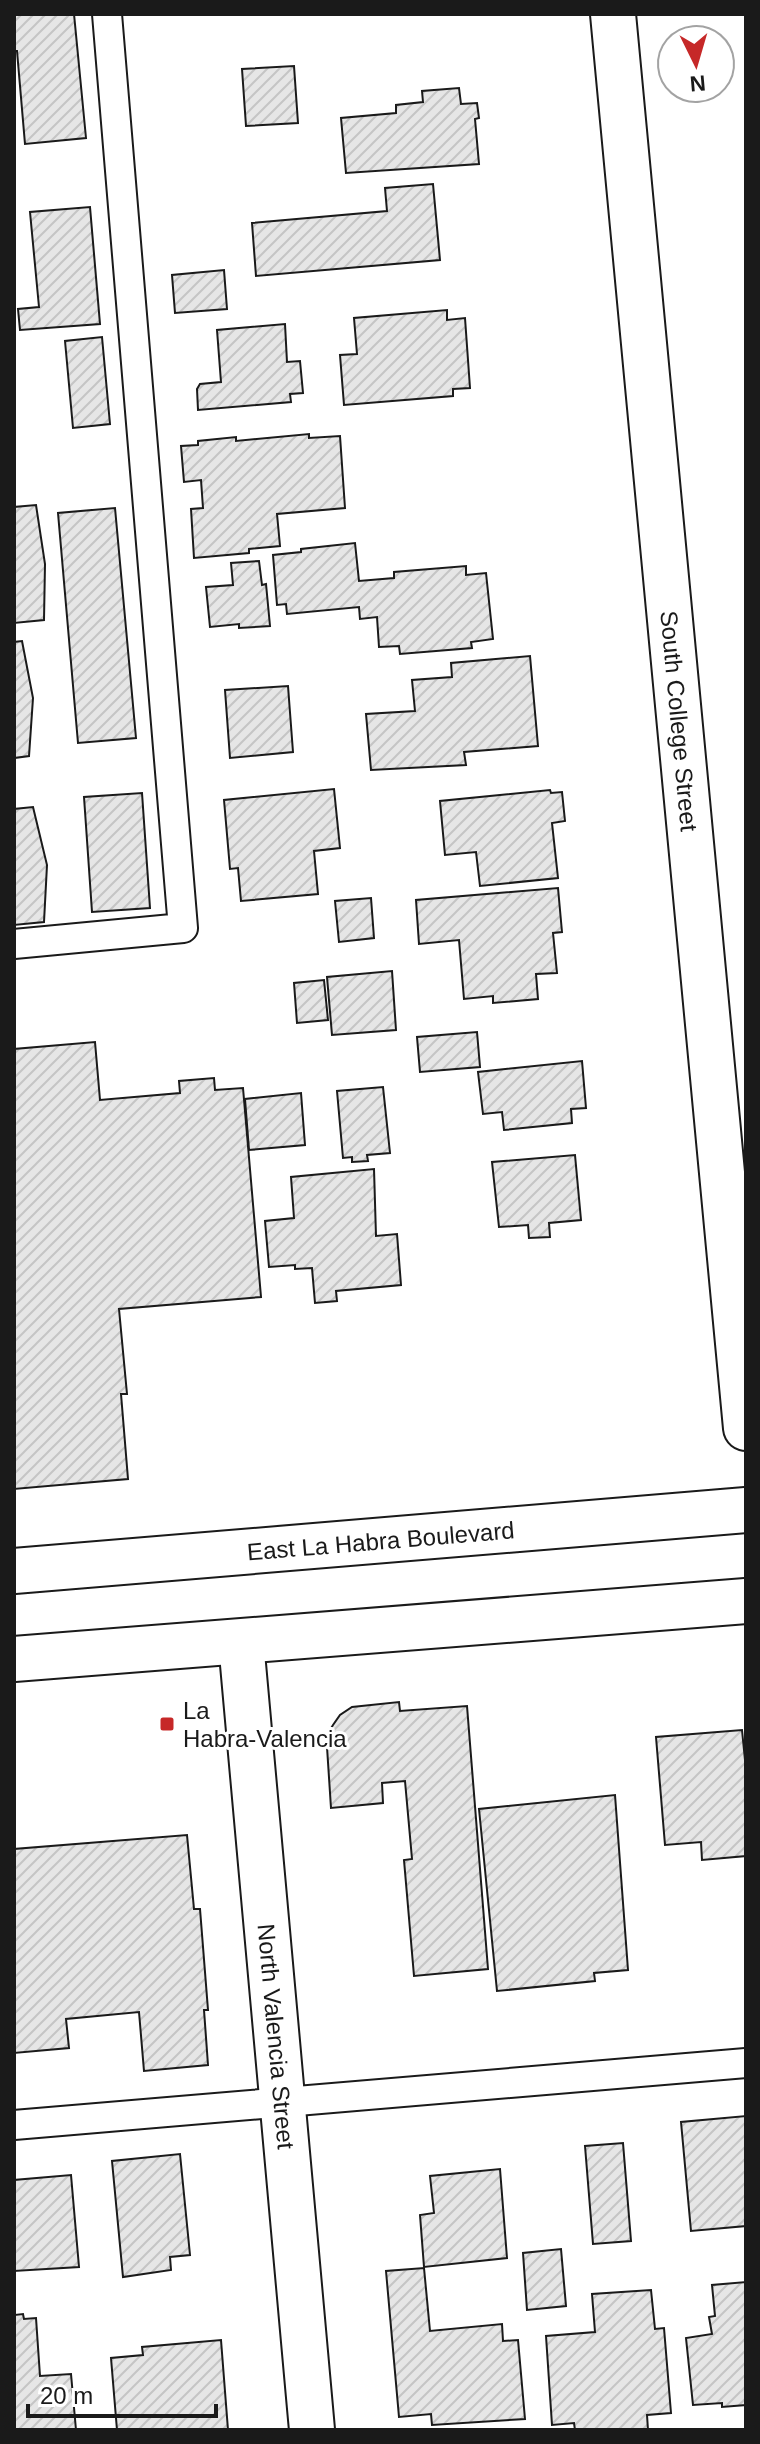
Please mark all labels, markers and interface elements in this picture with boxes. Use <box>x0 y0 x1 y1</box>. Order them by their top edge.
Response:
north arrow <box>656 24 736 104</box>
text: N <box>689 70 707 97</box>
street label: South College Street <box>656 609 703 833</box>
street label: East La Habra Boulevard <box>246 1516 516 1565</box>
place label: La Habra-Valencia <box>183 1697 347 1752</box>
marker: La Habra-Valencia <box>158 1715 176 1733</box>
street label: North Valencia Street <box>253 1922 300 2151</box>
scale bar <box>28 2368 216 2418</box>
text: 20 m <box>40 2382 93 2409</box>

